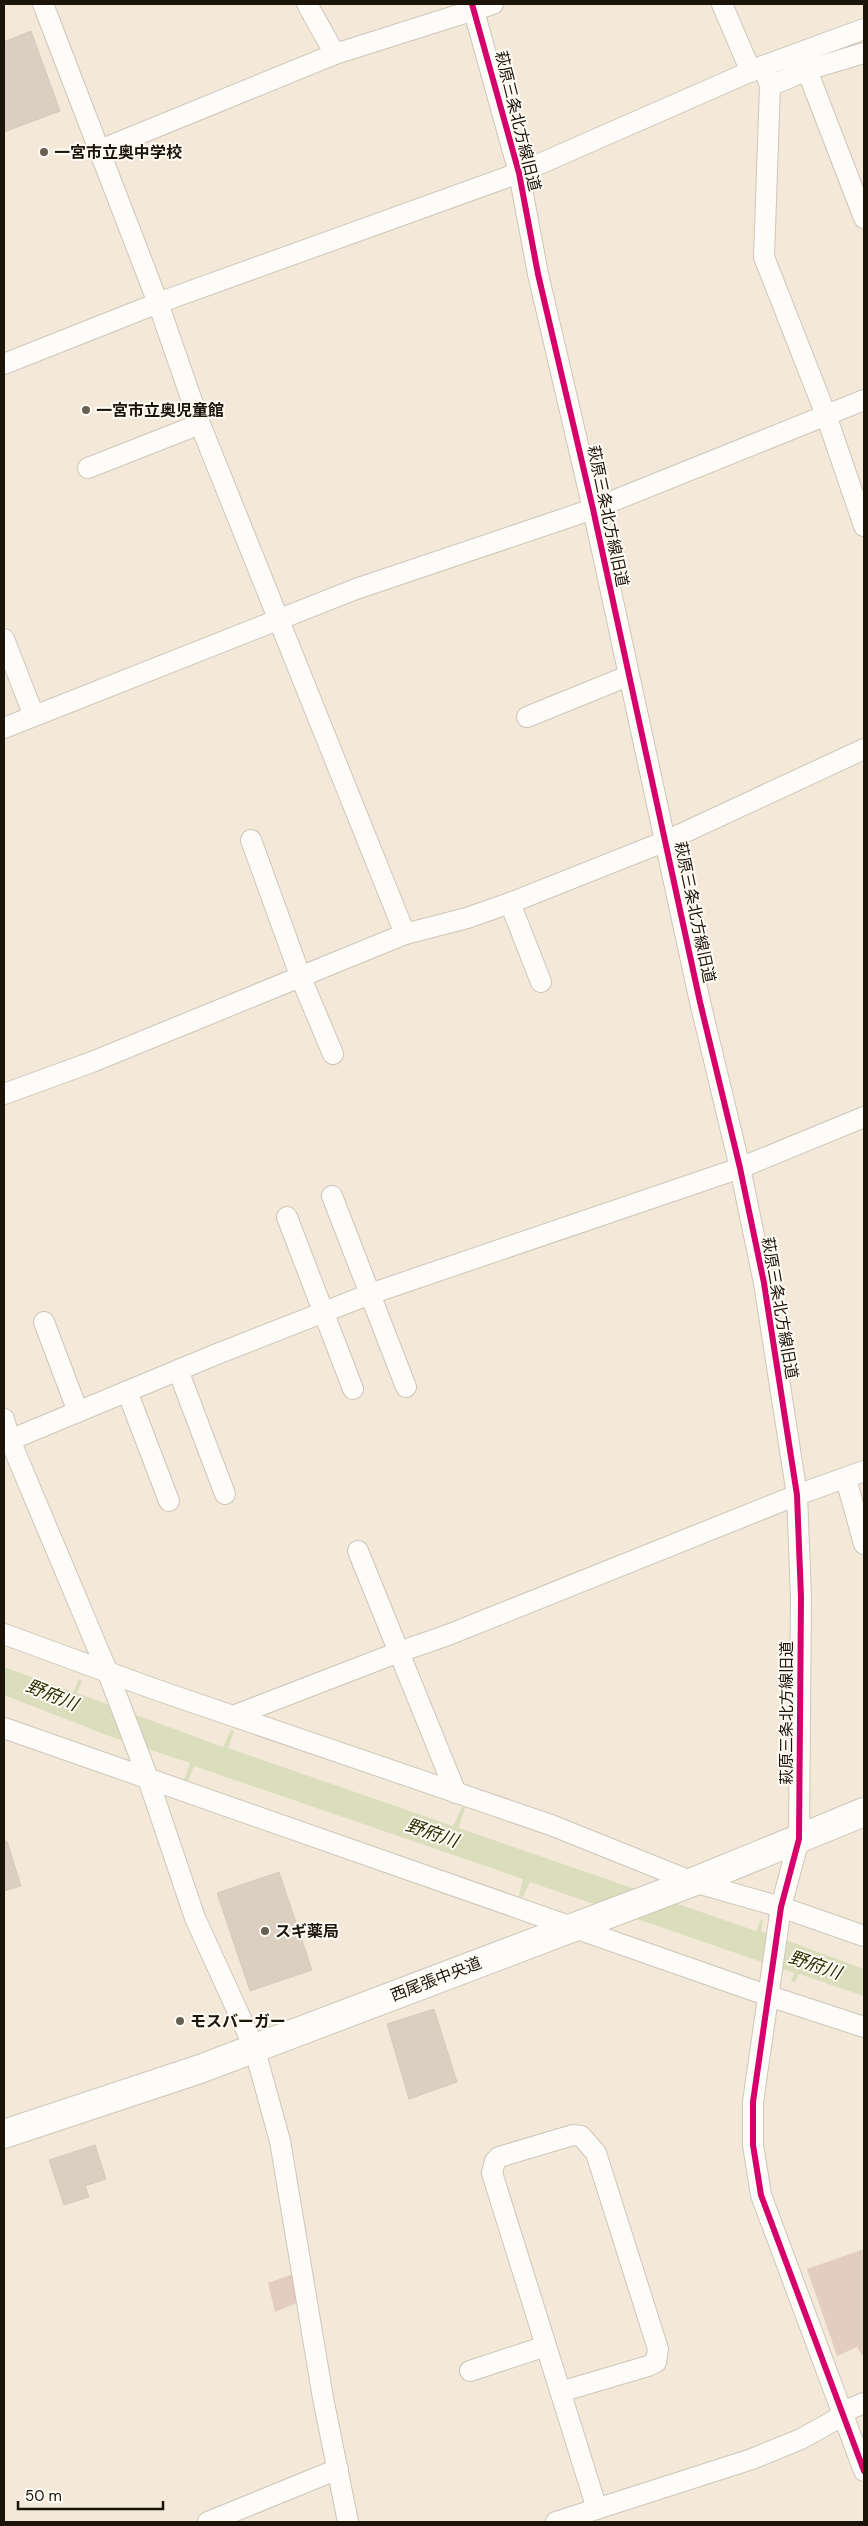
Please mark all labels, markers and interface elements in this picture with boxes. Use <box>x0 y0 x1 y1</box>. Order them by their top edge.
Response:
street label: 萩原三条北方線旧道 <box>490 49 546 193</box>
place label: 一宮市立奥中学校 <box>54 142 182 163</box>
marker: 一宮市立奥中学校 <box>38 146 50 158</box>
place label: 一宮市立奥児童館 <box>96 400 224 421</box>
marker: 一宮市立奥児童館 <box>80 404 92 416</box>
street label: 萩原三条北方線旧道 <box>583 443 633 589</box>
street label: 萩原三条北方線旧道 <box>670 839 720 985</box>
street label: 萩原三条北方線旧道 <box>757 1235 803 1381</box>
street label: 萩原三条北方線旧道 <box>776 1641 797 1785</box>
water label: 野府川 <box>22 1674 83 1717</box>
water label: 野府川 <box>403 1813 463 1854</box>
place label: スギ薬局 <box>275 1921 339 1942</box>
marker: スギ薬局 <box>259 1925 271 1937</box>
water label: 野府川 <box>786 1945 846 1986</box>
street label: 西尾張中央道 <box>387 1952 485 2006</box>
place label: モスバーガー <box>190 2011 286 2032</box>
marker: モスバーガー <box>174 2015 186 2027</box>
scale bar <box>18 2478 162 2510</box>
text: 50 m <box>25 2486 62 2506</box>

